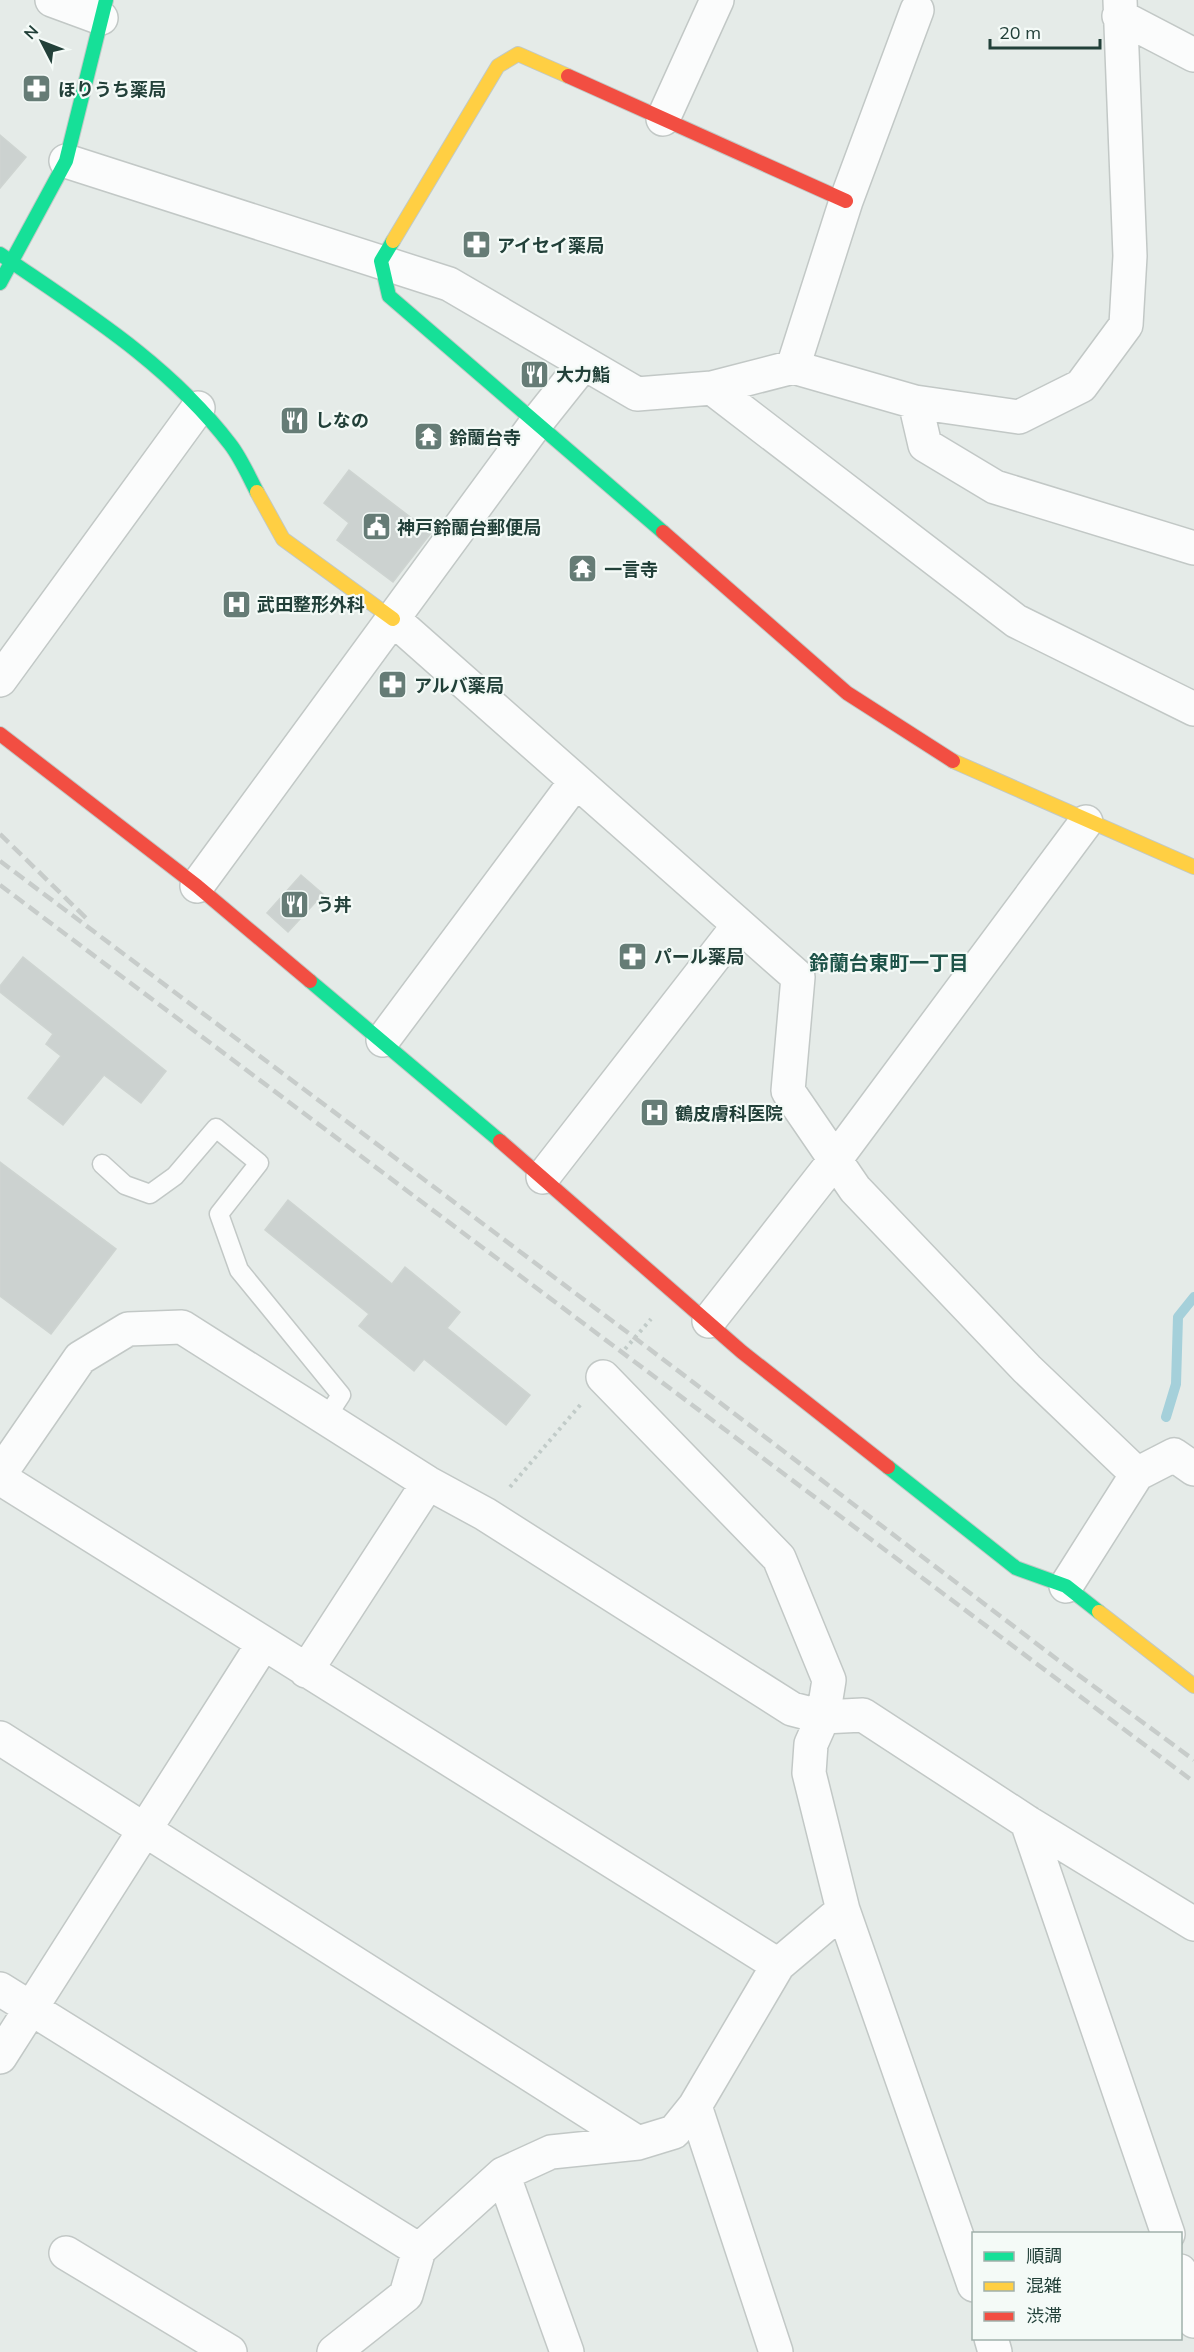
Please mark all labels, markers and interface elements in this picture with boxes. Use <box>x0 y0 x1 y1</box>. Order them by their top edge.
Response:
north arrow <box>12 12 72 72</box>
scale bar <box>990 12 1100 50</box>
text: N <box>19 21 42 43</box>
text: 20 m <box>999 21 1041 44</box>
pharmacy icon: ほりうち薬局 <box>21 73 53 105</box>
place label: ほりうち薬局 <box>58 78 166 101</box>
pharmacy icon: アイセイ薬局 <box>460 229 492 261</box>
place label: アイセイ薬局 <box>497 234 604 257</box>
restaurant icon: 大力鮨 <box>519 358 551 390</box>
place label: 大力鮨 <box>556 363 610 386</box>
restaurant icon: しなの <box>278 404 310 436</box>
place label: しなの <box>315 409 369 432</box>
temple icon: 鈴蘭台寺 <box>412 421 444 453</box>
place label: 鈴蘭台寺 <box>449 426 521 449</box>
public building icon: 神戸鈴蘭台郵便局 <box>360 511 392 543</box>
place label: 神戸鈴蘭台郵便局 <box>397 516 541 539</box>
temple icon: 一言寺 <box>567 553 599 585</box>
place label: 一言寺 <box>604 558 658 581</box>
hospital icon: 武田整形外科 <box>220 588 252 620</box>
place label: 武田整形外科 <box>257 593 365 616</box>
pharmacy icon: アルバ薬局 <box>377 669 409 701</box>
place label: アルバ薬局 <box>414 674 504 697</box>
restaurant icon: う丼 <box>279 888 311 920</box>
place label: う丼 <box>316 893 352 916</box>
pharmacy icon: パール薬局 <box>617 940 649 972</box>
place label: パール薬局 <box>654 945 744 968</box>
district label: 鈴蘭台東町一丁目 <box>809 950 969 975</box>
hospital icon: 鶴皮膚科医院 <box>638 1097 670 1129</box>
place label: 鶴皮膚科医院 <box>675 1102 783 1125</box>
legend <box>972 2232 1182 2340</box>
text: 順調 <box>1026 2244 1062 2267</box>
text: 混雑 <box>1026 2274 1062 2297</box>
text: 渋滞 <box>1026 2304 1062 2327</box>

